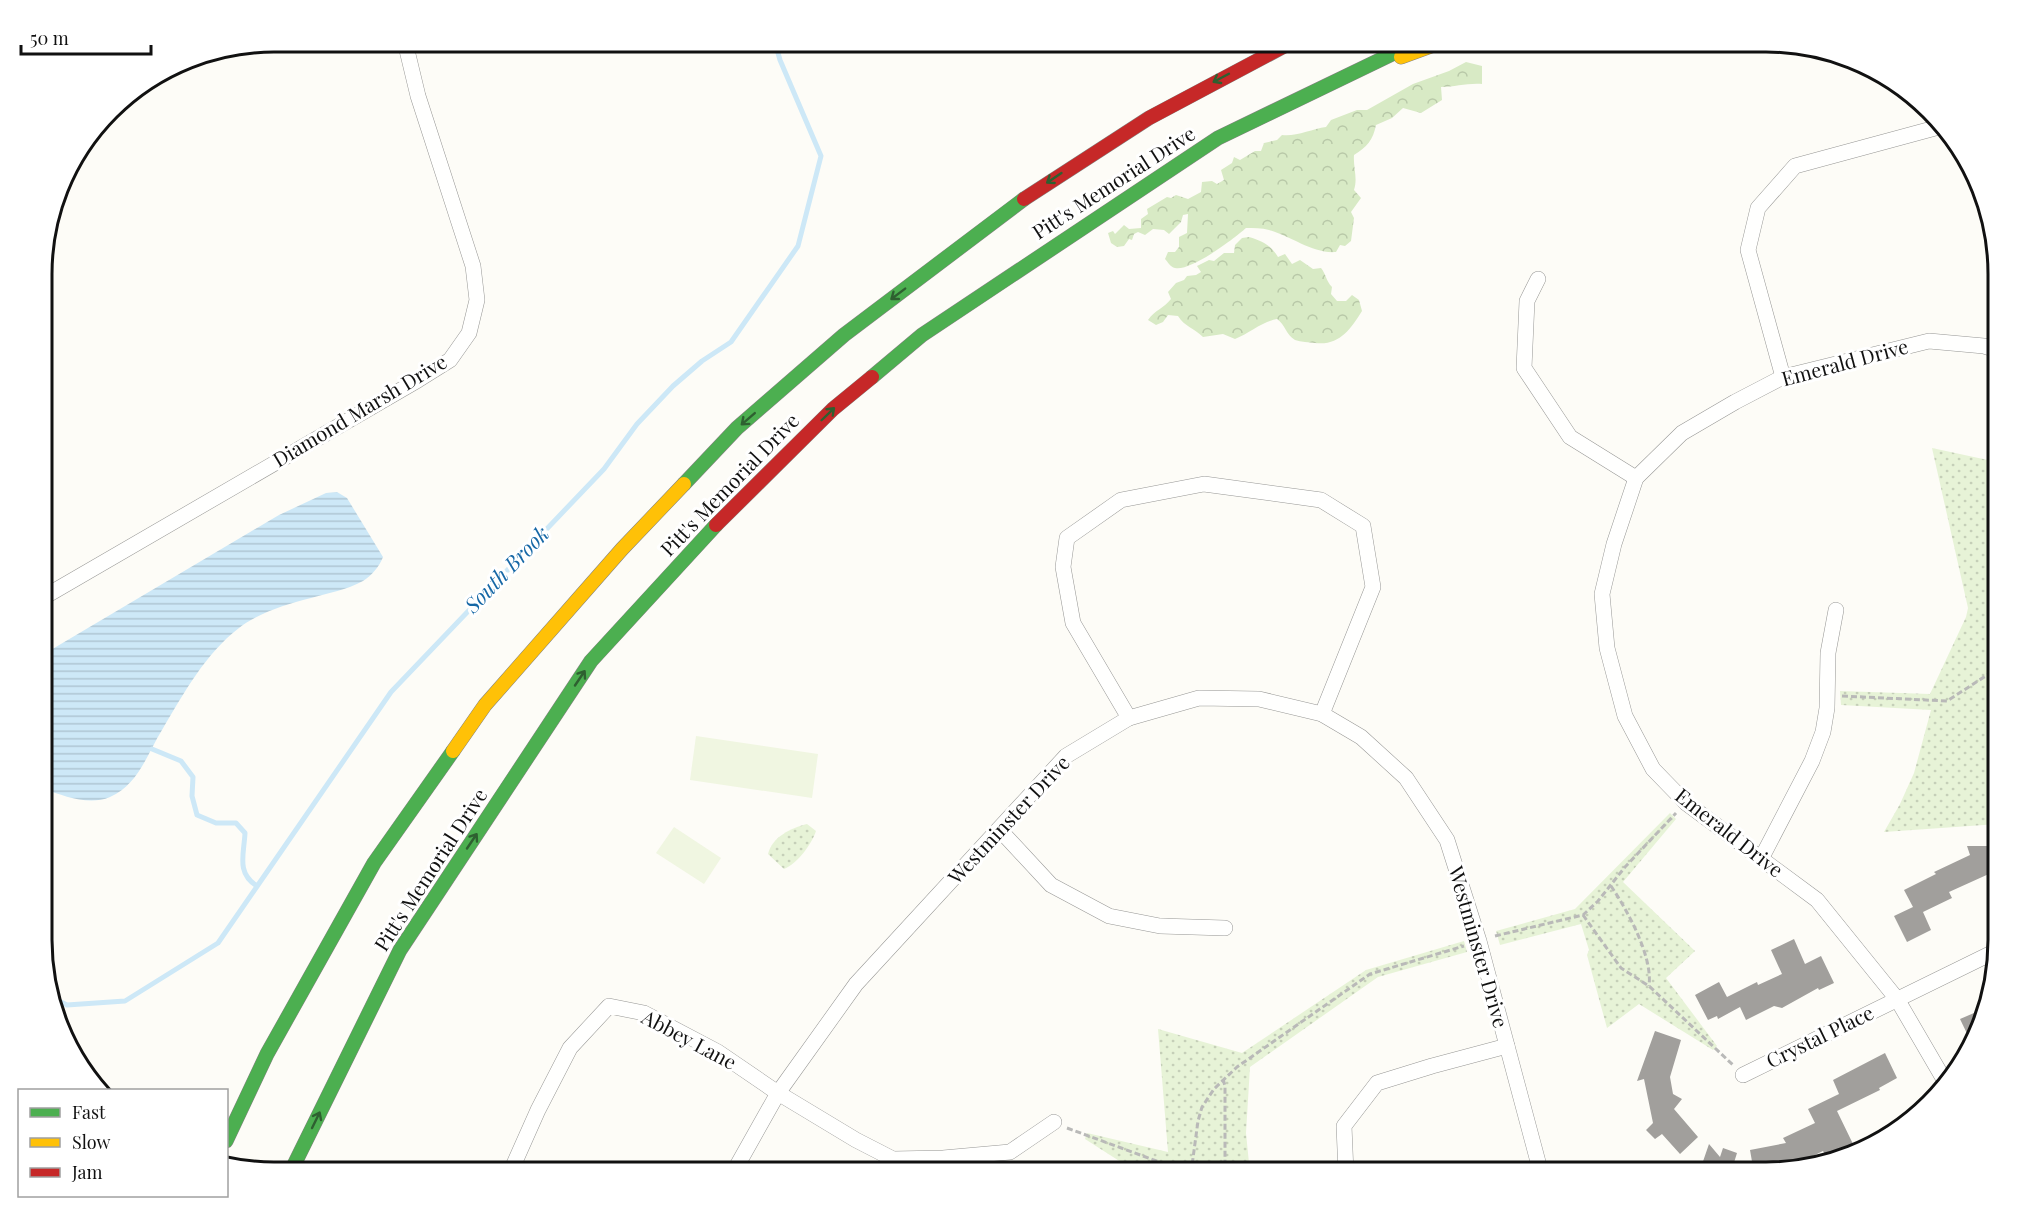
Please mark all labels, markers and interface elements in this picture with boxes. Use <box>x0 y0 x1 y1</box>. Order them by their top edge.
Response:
scale bar <box>21 18 152 56</box>
text: 50 m <box>30 26 69 50</box>
one-way arrow <box>1213 73 1231 84</box>
street label: Pitt's Memorial Drive <box>1027 119 1200 245</box>
one-way arrow <box>1046 172 1063 185</box>
one-way arrow <box>890 288 906 301</box>
street label: Emerald Drive <box>1778 332 1911 391</box>
street label: Diamond Marsh Drive <box>267 347 451 472</box>
street label: Pitt's Memorial Drive <box>654 407 804 561</box>
one-way arrow <box>820 407 835 421</box>
one-way arrow <box>741 412 756 426</box>
water label: South Brook <box>456 519 554 619</box>
one-way arrow <box>574 671 586 687</box>
street label: Westminster Drive <box>940 749 1075 890</box>
street label: Emerald Drive <box>1670 781 1789 882</box>
street label: Pitt's Memorial Drive <box>367 783 493 956</box>
one-way arrow <box>466 833 478 850</box>
street label: Westminster Drive <box>1443 862 1515 1031</box>
street label: Crystal Place <box>1761 998 1878 1073</box>
street label: Abbey Lane <box>637 1002 742 1075</box>
legend <box>18 1089 228 1197</box>
text: Fast <box>72 1100 106 1124</box>
one-way arrow <box>310 1112 322 1130</box>
text: Slow <box>72 1130 110 1154</box>
text: Jam <box>71 1160 102 1184</box>

